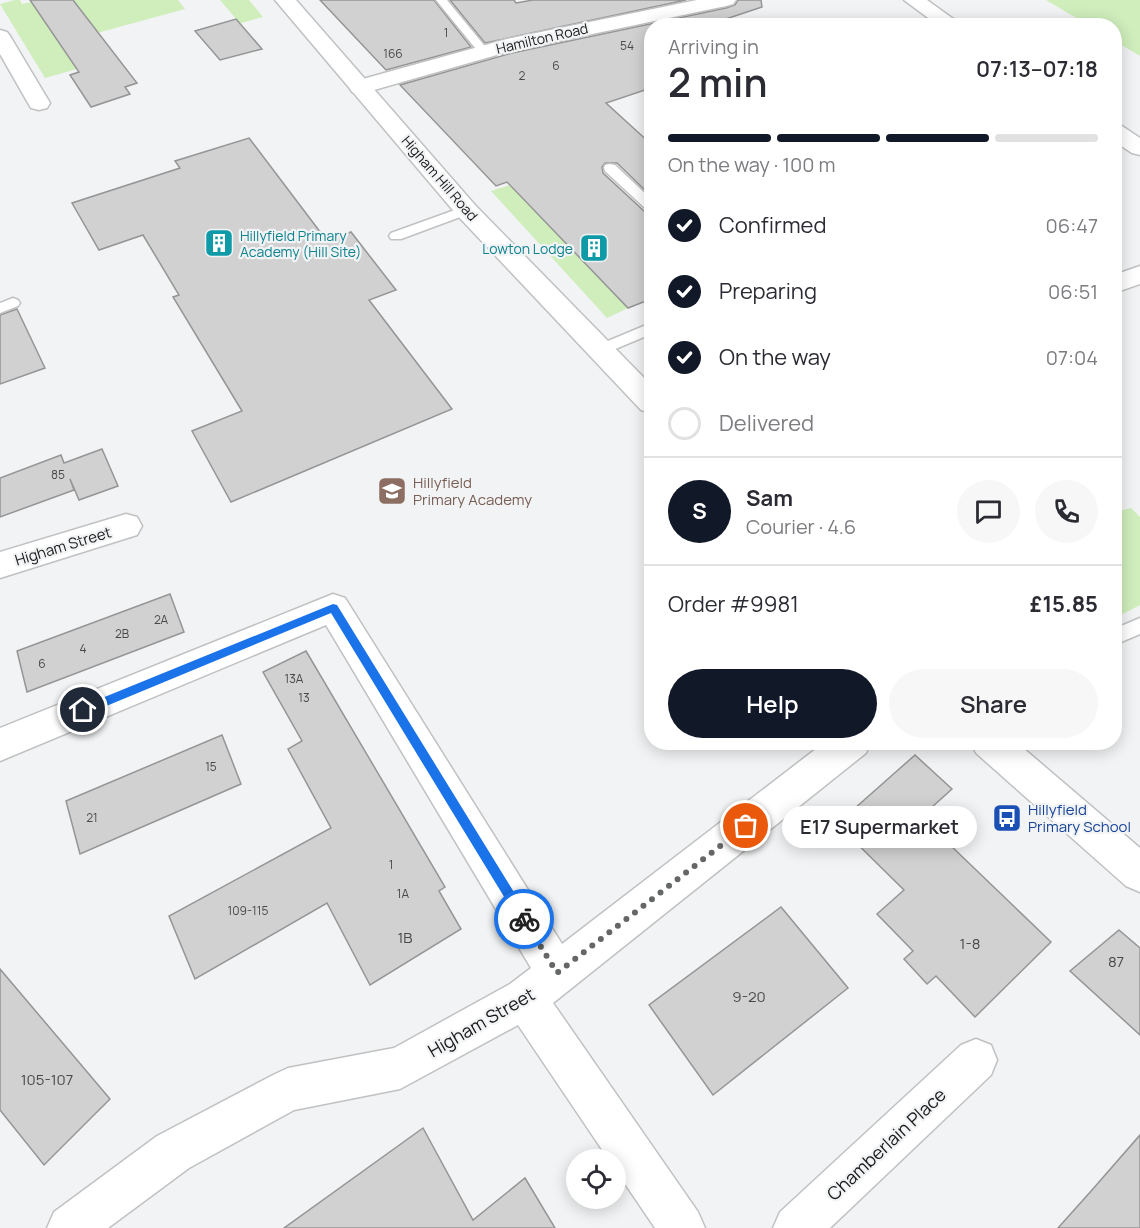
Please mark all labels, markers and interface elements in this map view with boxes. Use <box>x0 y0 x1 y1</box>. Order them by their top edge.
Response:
street label: Hamilton Road <box>494 18 590 58</box>
house number: 1 <box>444 24 448 41</box>
text: Arriving in <box>668 33 759 60</box>
house number: 54 <box>620 37 634 54</box>
house number: 166 <box>383 45 403 62</box>
text: 07:13–07:18 <box>976 54 1098 84</box>
text: 2 min <box>668 55 767 109</box>
house number: 6 <box>552 57 560 74</box>
house number: 2 <box>519 67 526 84</box>
street label: Higham Hill Road <box>398 131 482 225</box>
text: On the way · 100 m <box>668 151 835 178</box>
icon: check <box>668 209 701 242</box>
text: Confirmed <box>719 210 827 240</box>
text: 06:47 <box>1046 212 1098 239</box>
place label: Hillyfield Primary Academy (Hill Site) <box>240 226 361 261</box>
building icon: Hillyfield Primary Academy (Hill Site) <box>203 227 235 259</box>
building icon: Lowton Lodge <box>578 232 610 264</box>
place label: Lowton Lodge <box>482 239 573 258</box>
icon: check <box>668 275 701 308</box>
text: Preparing <box>719 276 817 306</box>
text: 06:51 <box>1048 278 1098 305</box>
icon: check <box>668 341 701 374</box>
text: On the way <box>719 342 831 372</box>
text: 07:04 <box>1046 344 1098 371</box>
text: Delivered <box>719 408 814 438</box>
house number: 85 <box>51 466 65 483</box>
place label: Hillyfield Primary Academy <box>413 472 532 510</box>
school or university icon: Hillyfield Primary Academy <box>376 475 408 507</box>
button: chat <box>957 480 1020 543</box>
button: phone <box>1035 480 1098 543</box>
text: Sam <box>746 483 793 513</box>
text: S <box>692 496 707 526</box>
text: Courier · 4.6 <box>746 513 856 540</box>
street label: Higham Street <box>12 521 114 571</box>
text: Order #9981 <box>668 589 799 619</box>
text: £15.85 <box>1030 589 1098 619</box>
house number: 2A <box>154 611 168 628</box>
house number: 2B <box>115 625 129 642</box>
house number: 4 <box>79 640 87 657</box>
house number: 6 <box>38 655 46 672</box>
button: Help <box>668 669 877 738</box>
button: Share <box>889 669 1098 738</box>
house number: 13A <box>285 670 304 687</box>
pin <box>57 684 108 735</box>
house number: 13 <box>298 689 310 706</box>
icon: home <box>66 693 99 726</box>
house number: 15 <box>205 758 217 775</box>
place label: Hillyfield Primary School <box>1028 799 1131 837</box>
pin <box>720 800 771 851</box>
bus stop icon: Hillyfield Primary School <box>991 802 1023 834</box>
callout: E17 Supermarket <box>782 805 977 847</box>
house number: 21 <box>86 809 98 826</box>
icon: bag <box>729 809 762 842</box>
text: E17 Supermarket <box>800 813 959 840</box>
house number: 1 <box>389 856 393 873</box>
house number: 1A <box>397 885 410 902</box>
courier <box>494 889 554 949</box>
house number: 109-115 <box>228 902 268 919</box>
icon: bike <box>508 903 541 936</box>
house number: 1B <box>397 927 413 948</box>
house number: 1-8 <box>960 933 980 954</box>
house number: 87 <box>1108 951 1124 972</box>
street label: Higham Street <box>423 982 539 1062</box>
house number: 9-20 <box>732 986 766 1007</box>
house number: 105-107 <box>21 1069 73 1090</box>
street label: Chamberlain Place <box>821 1083 951 1205</box>
map controls <box>566 1149 626 1209</box>
button: locate <box>566 1149 626 1209</box>

